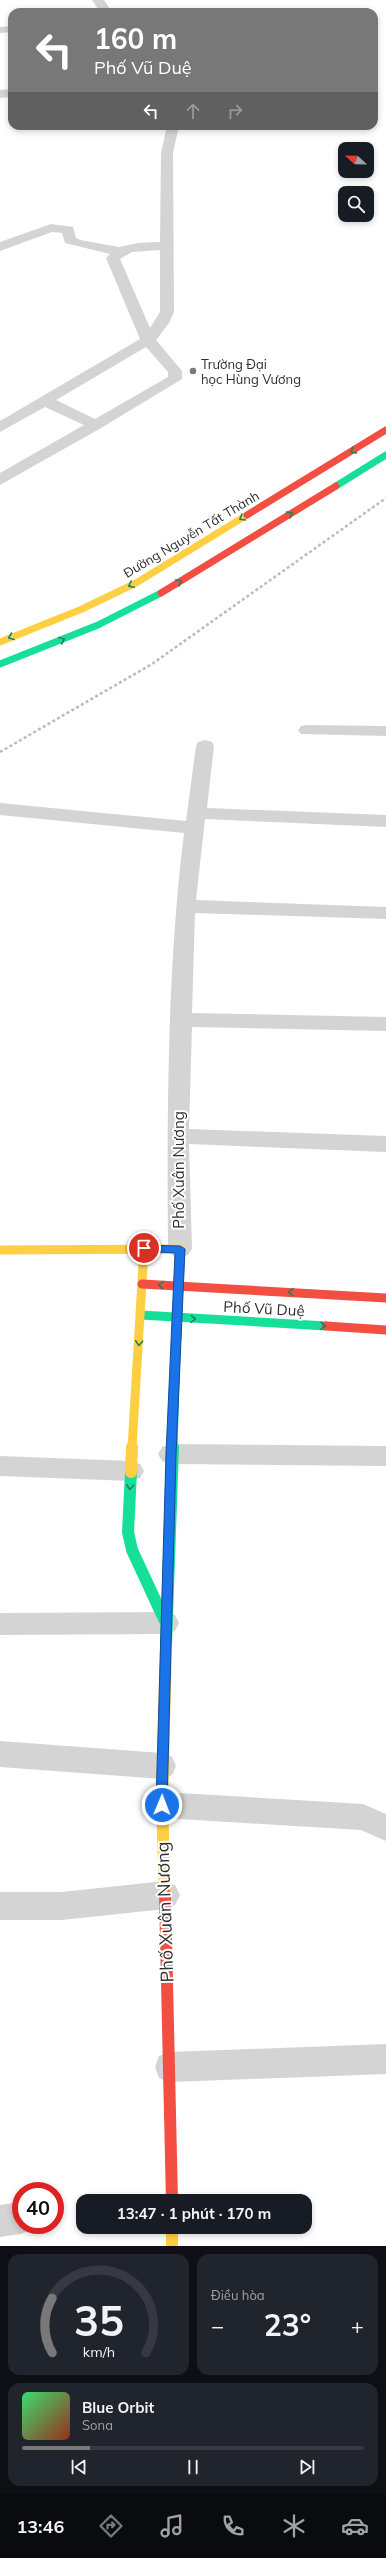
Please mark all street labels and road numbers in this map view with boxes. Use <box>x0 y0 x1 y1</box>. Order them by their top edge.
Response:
street label: Đường Nguyễn Tất Thành <box>120 487 262 581</box>
street label: Phố Xuân Nương <box>169 1111 188 1229</box>
street label: Phố Vũ Duệ <box>223 1297 305 1320</box>
street label: Phố Xuân Nương <box>151 1841 178 1983</box>

